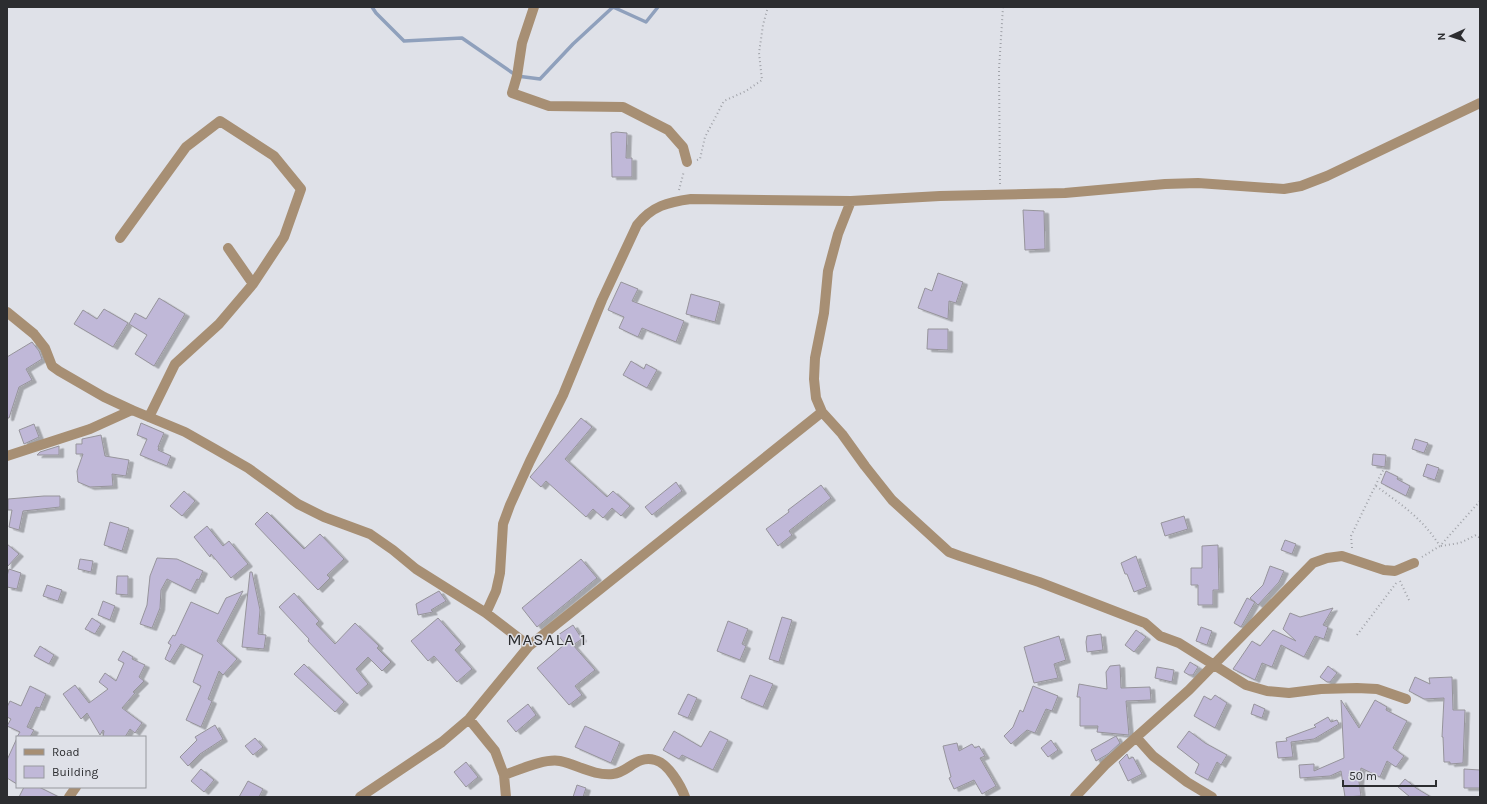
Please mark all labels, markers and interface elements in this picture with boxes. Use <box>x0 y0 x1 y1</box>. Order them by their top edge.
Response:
north arrow <box>1431 16 1471 56</box>
text: N <box>1435 32 1448 41</box>
district label: MASALA 1 <box>507 629 587 649</box>
legend <box>16 736 146 788</box>
text: Road <box>52 745 80 759</box>
scale bar <box>1343 762 1436 788</box>
text: Building <box>52 765 99 779</box>
text: 50 m <box>1349 769 1377 783</box>

